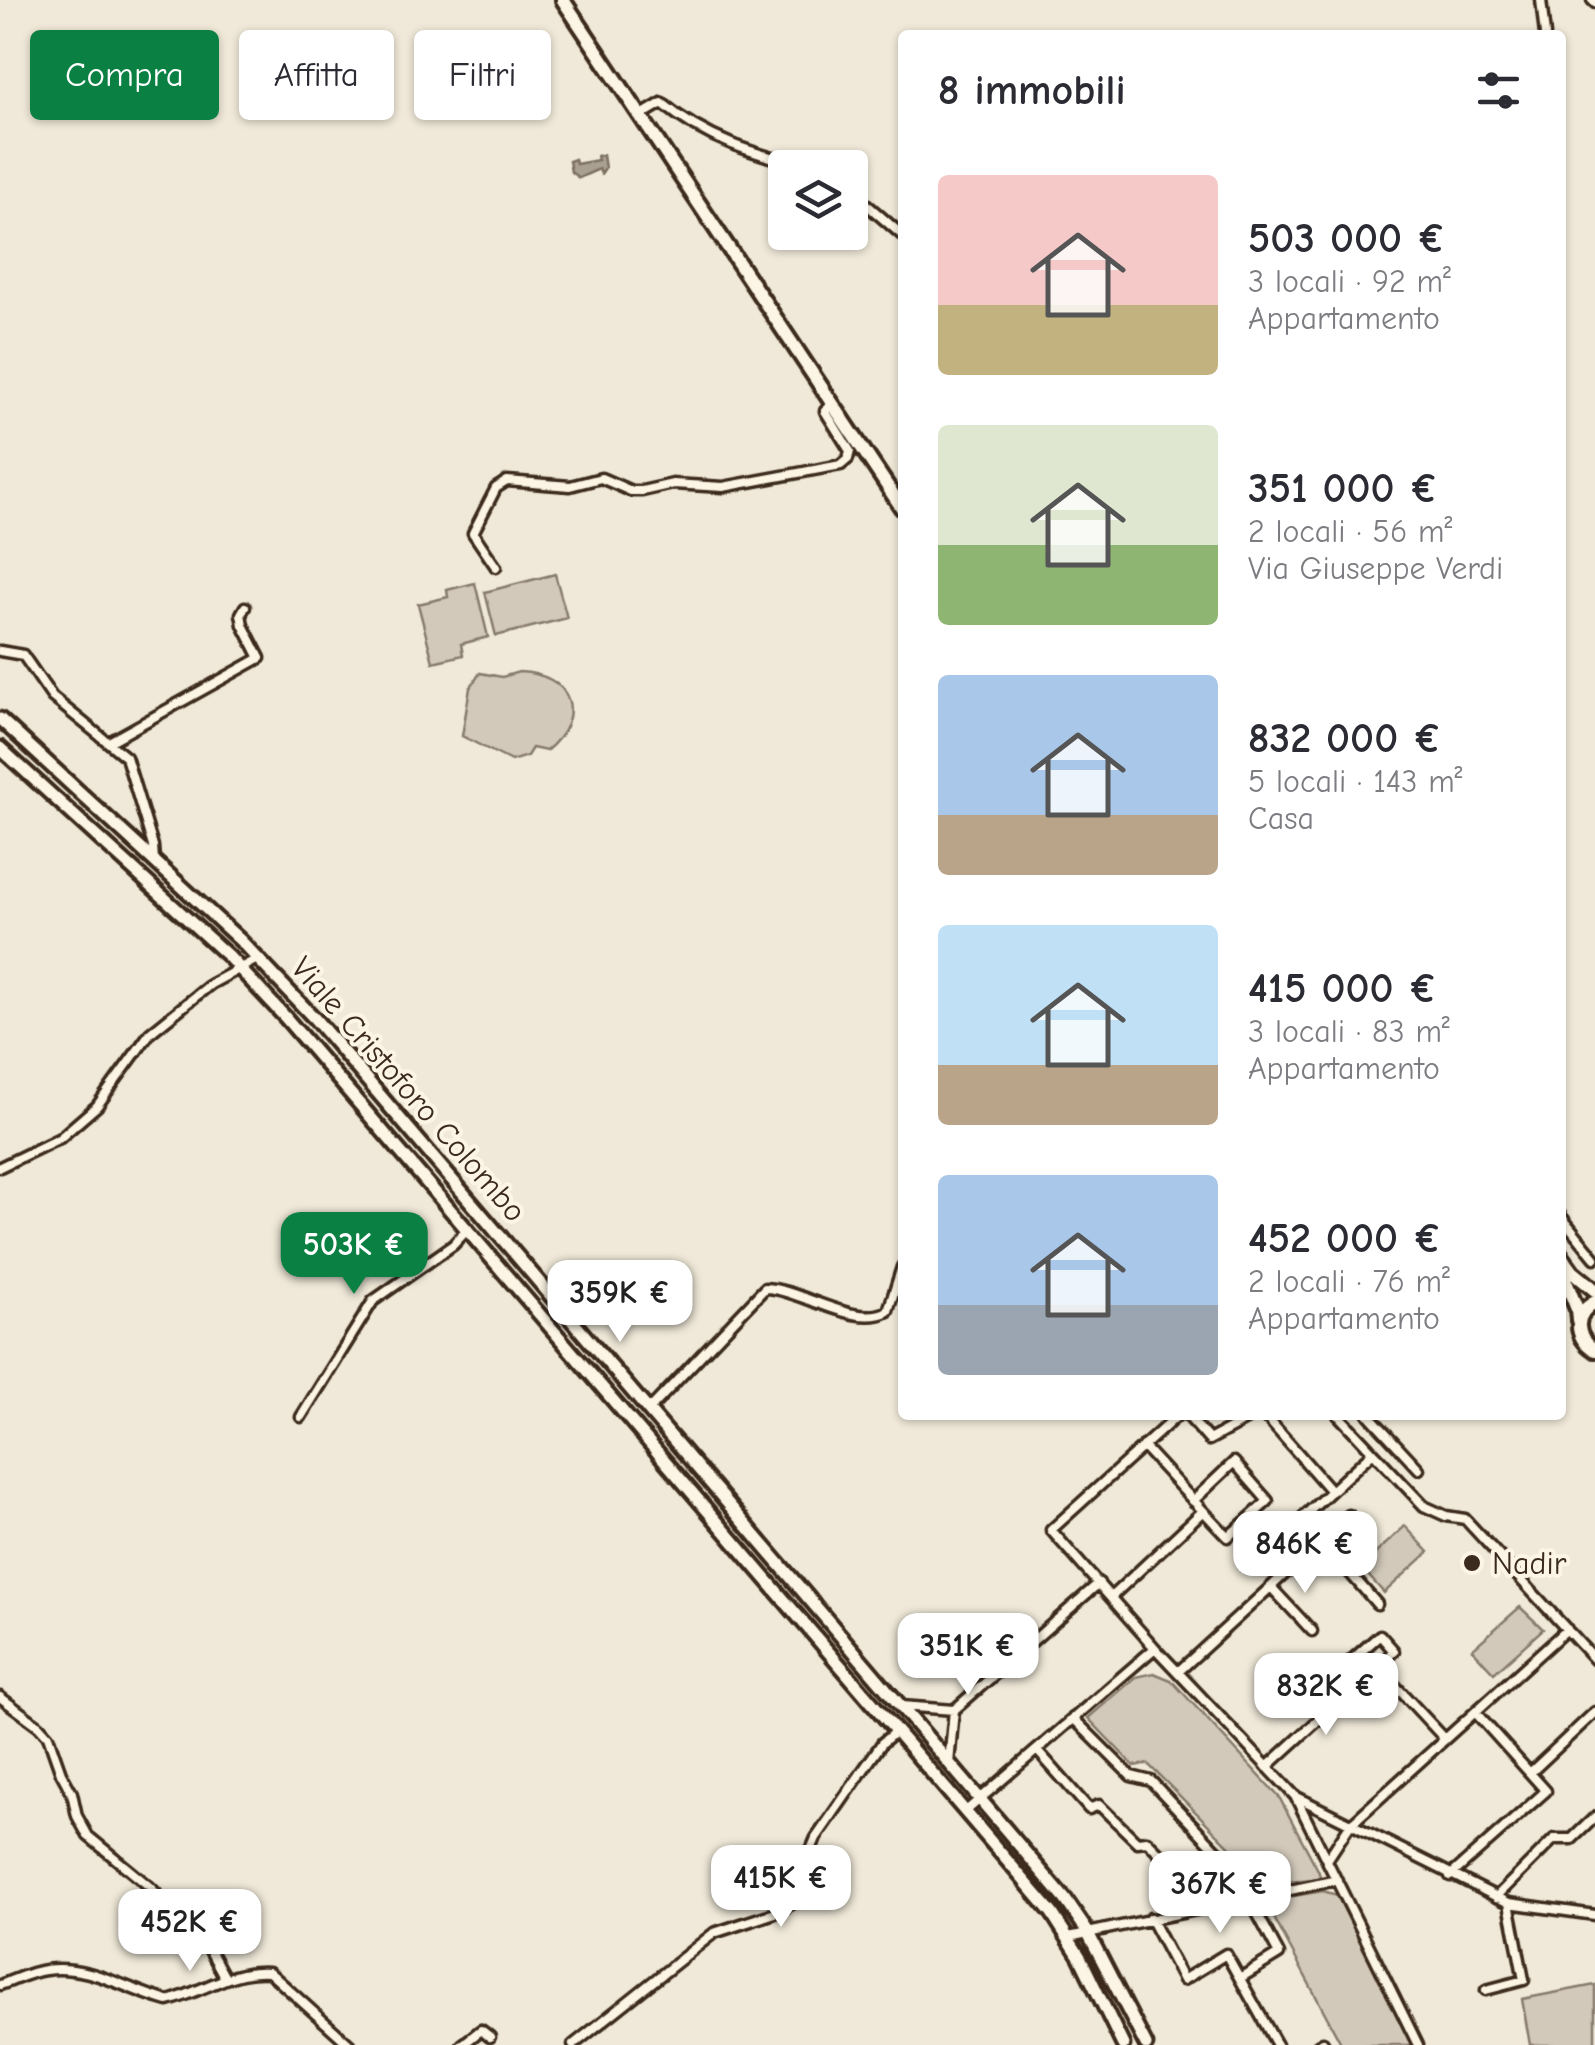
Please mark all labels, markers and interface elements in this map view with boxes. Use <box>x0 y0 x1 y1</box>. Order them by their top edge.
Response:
chip: Compra <box>30 30 219 120</box>
chip: Affitta <box>239 30 394 120</box>
chip: Filtri <box>414 30 551 120</box>
icon: filters <box>1471 63 1526 118</box>
text: 8 immobili <box>938 66 1126 115</box>
map controls <box>768 150 868 250</box>
button: layers <box>768 150 868 250</box>
text: 503 000 € <box>1248 214 1446 263</box>
icon: home <box>1018 215 1138 335</box>
text: 3 locali · 92 m² <box>1248 263 1451 300</box>
text: Appartamento <box>1248 300 1440 337</box>
text: 351 000 € <box>1248 464 1438 513</box>
icon: home <box>1018 465 1138 585</box>
text: 2 locali · 56 m² <box>1248 513 1452 550</box>
text: Via Giuseppe Verdi <box>1248 550 1503 587</box>
text: 832 000 € <box>1248 714 1442 763</box>
icon: home <box>1018 715 1138 835</box>
text: 5 locali · 143 m² <box>1248 763 1463 800</box>
text: Casa <box>1248 800 1314 837</box>
street label: Viale Cristoforo Colombo <box>284 949 534 1229</box>
text: 415 000 € <box>1248 964 1437 1013</box>
icon: home <box>1018 965 1138 1085</box>
text: 3 locali · 83 m² <box>1248 1013 1450 1050</box>
text: Appartamento <box>1248 1050 1440 1087</box>
pin: 503K € <box>273 1212 435 1297</box>
text: 452 000 € <box>1248 1214 1442 1263</box>
icon: home <box>1018 1215 1138 1335</box>
text: 503K € <box>303 1226 405 1263</box>
pin: 359K € <box>539 1260 701 1345</box>
text: 2 locali · 76 m² <box>1248 1263 1450 1300</box>
text: 359K € <box>570 1274 670 1311</box>
text: Appartamento <box>1248 1300 1440 1337</box>
pin: 846K € <box>1224 1511 1386 1596</box>
text: 846K € <box>1255 1525 1355 1562</box>
place label: Nadir <box>1492 1545 1567 1582</box>
marker: Nadir <box>1461 1552 1483 1574</box>
pin: 351K € <box>887 1613 1049 1698</box>
text: 351K € <box>920 1627 1016 1664</box>
pin: 832K € <box>1245 1653 1407 1738</box>
text: 832K € <box>1276 1667 1376 1704</box>
pin: 415K € <box>700 1845 862 1930</box>
pin: 367K € <box>1139 1851 1301 1936</box>
text: 415K € <box>733 1859 829 1896</box>
text: 367K € <box>1171 1865 1269 1902</box>
pin: 452K € <box>109 1889 271 1974</box>
text: 452K € <box>140 1903 240 1940</box>

